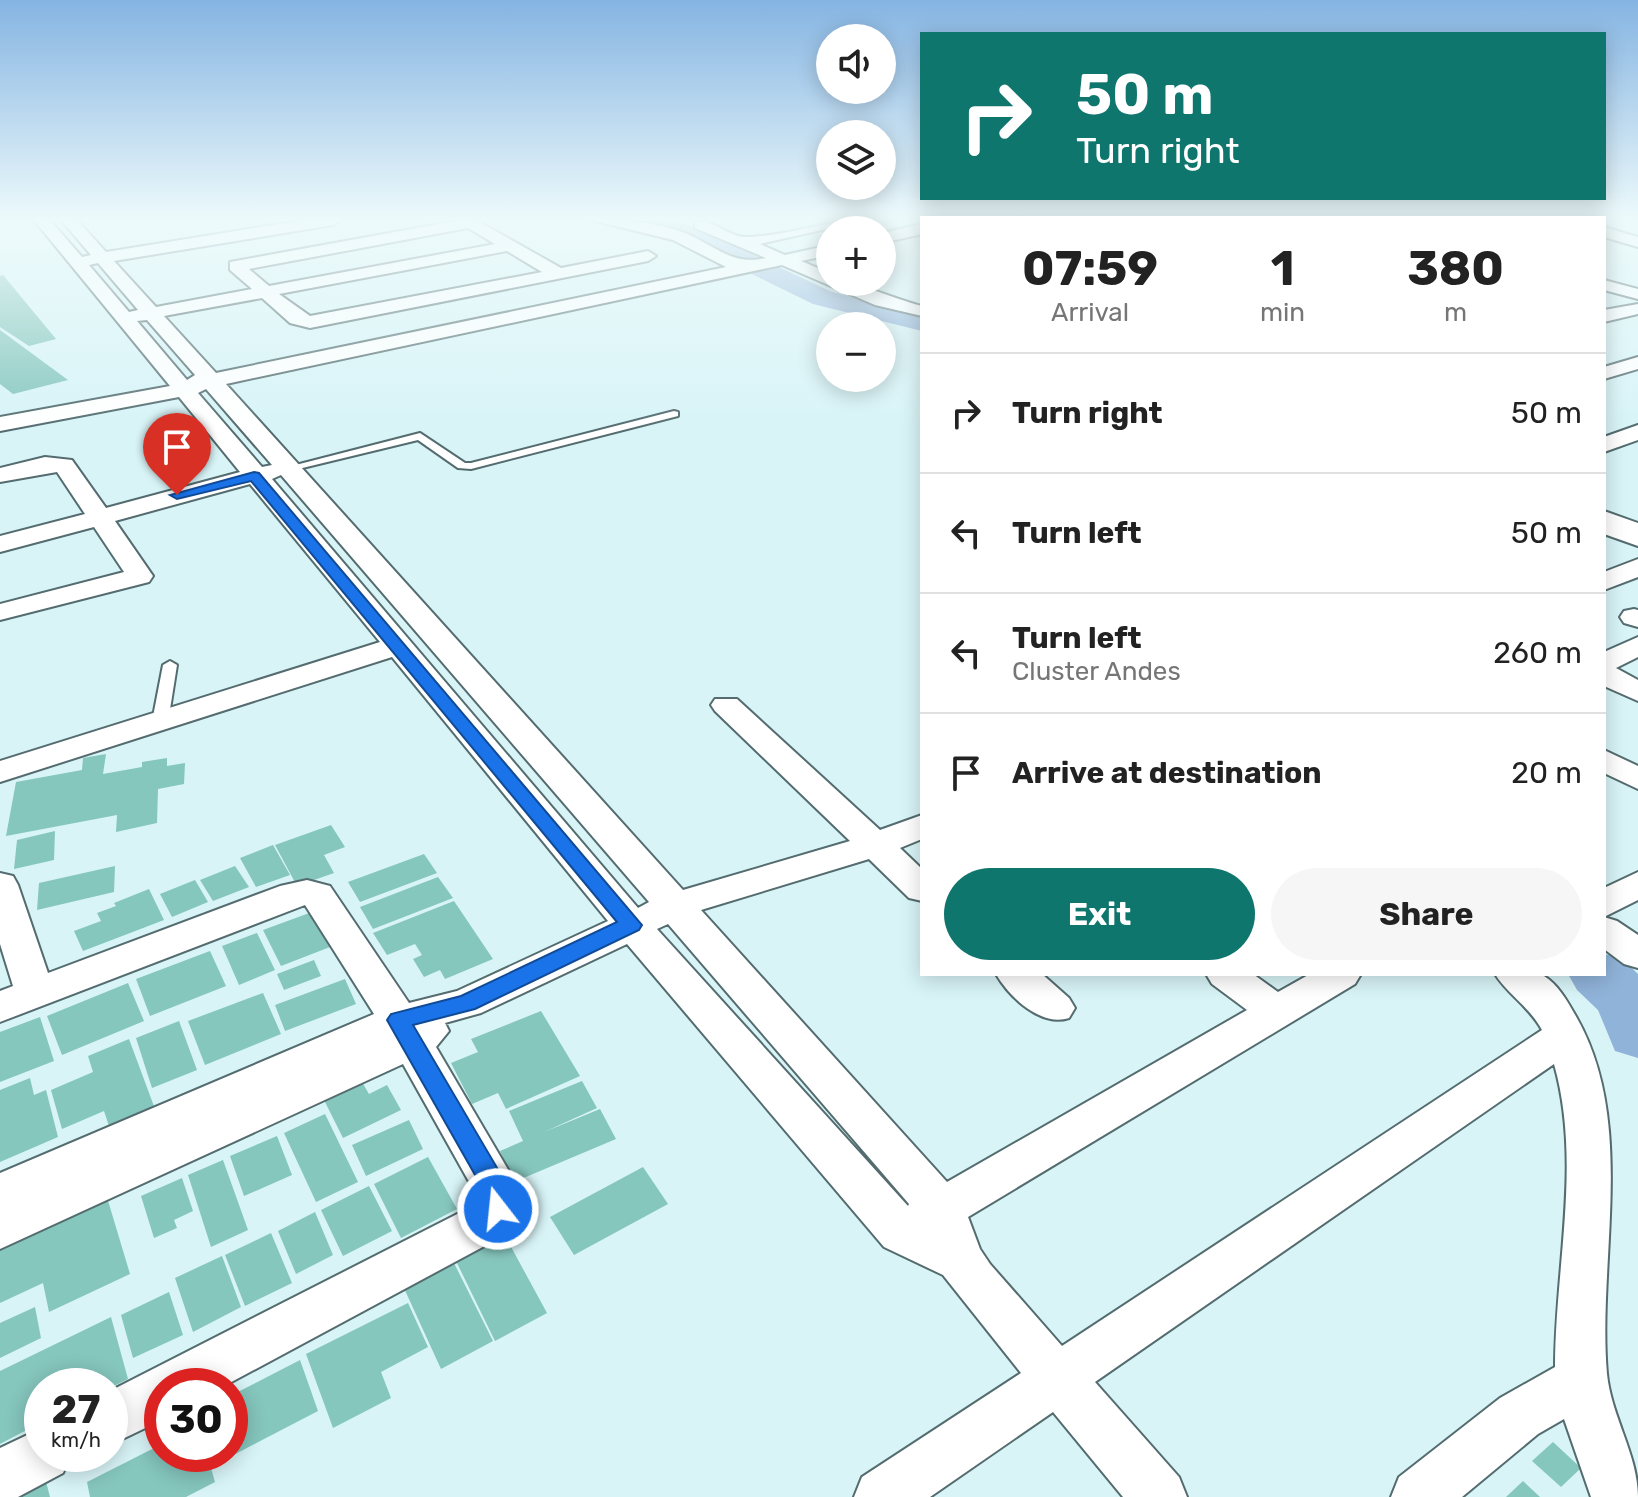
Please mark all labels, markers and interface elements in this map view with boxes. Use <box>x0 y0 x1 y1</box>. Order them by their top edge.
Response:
map controls <box>816 24 896 392</box>
button: sound <box>816 24 896 104</box>
text: 50 m <box>1076 62 1213 128</box>
icon: right <box>944 64 1048 168</box>
button: layers <box>816 120 896 200</box>
text: Turn right <box>1076 129 1240 172</box>
button: + <box>816 216 896 296</box>
text: 07:59 <box>1022 240 1158 297</box>
text: 1 <box>1271 240 1294 297</box>
text: 380 <box>1407 240 1504 297</box>
text: Arrival <box>1051 297 1129 328</box>
text: min <box>1260 297 1305 328</box>
text: m <box>1444 297 1467 328</box>
button: − <box>816 312 896 392</box>
icon: right <box>944 391 988 435</box>
text: Turn right <box>1012 395 1163 431</box>
text: 50 m <box>1511 395 1582 431</box>
pin <box>143 413 211 495</box>
icon: arrive <box>155 425 199 469</box>
icon: left <box>944 511 988 555</box>
text: Turn left <box>1012 515 1142 551</box>
text: 50 m <box>1511 515 1582 551</box>
text: Turn left <box>1012 620 1142 656</box>
icon: left <box>944 631 988 675</box>
text: 260 m <box>1493 635 1582 671</box>
text: Cluster Andes <box>1012 656 1181 687</box>
icon: arrive <box>944 751 988 795</box>
text: Arrive at destination <box>1012 755 1322 791</box>
text: 20 m <box>1511 755 1582 791</box>
button: Exit <box>944 868 1255 960</box>
button: Share <box>1271 868 1582 960</box>
position arrow <box>456 1167 540 1251</box>
speed limit sign: 30 <box>144 1368 248 1472</box>
text: 27 <box>52 1386 100 1433</box>
text: km/h <box>51 1428 101 1452</box>

